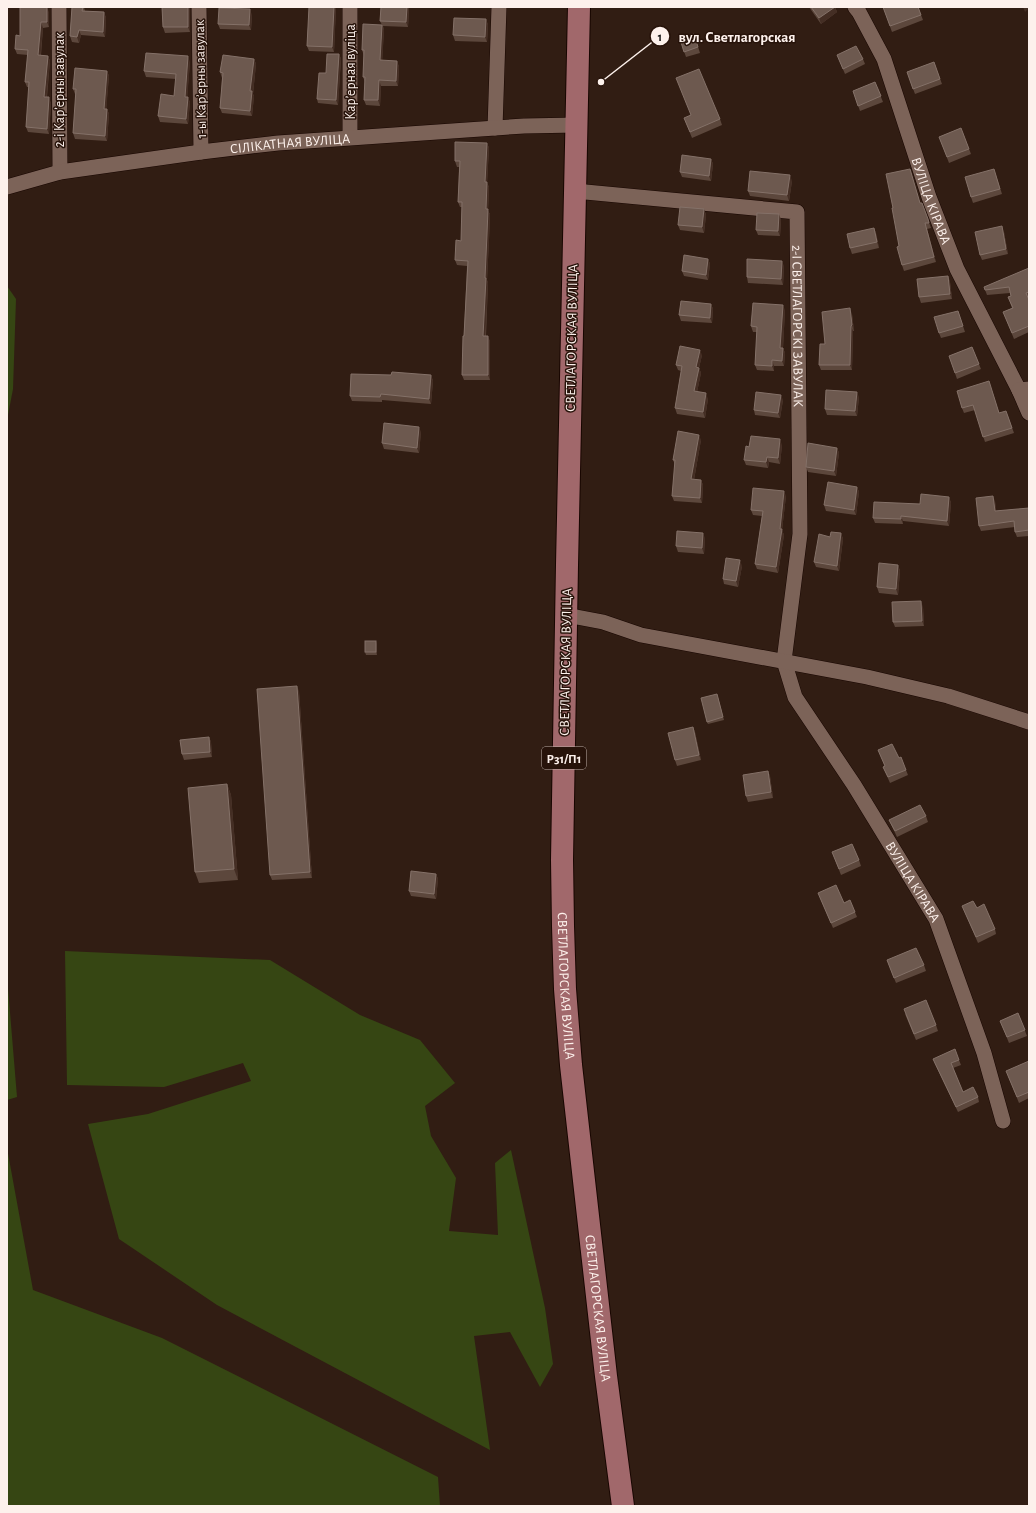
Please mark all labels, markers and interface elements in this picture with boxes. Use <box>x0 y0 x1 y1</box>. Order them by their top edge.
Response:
street label: 1-ы Карʼерны завулак <box>193 19 209 139</box>
callout: вул. Светлагорская <box>650 23 803 50</box>
street label: Карʼерная вуліца <box>344 24 358 120</box>
text: вул. Светлагорская <box>678 30 796 45</box>
text: 1 <box>658 31 662 43</box>
street label: 2-і Карʼерны завулак <box>53 32 67 148</box>
street label: СІЛІКАТНАЯ ВУЛІЦА <box>229 132 351 157</box>
street label: ВУЛІЦА КІРАВА <box>909 156 953 246</box>
street label: 2-І СВЕТЛАГОРСКІ ЗАВУЛАК <box>789 245 805 407</box>
street label: СВЕТЛАГОРСКАЯ ВУЛІЦА <box>564 264 580 412</box>
street label: СВЕТЛАГОРСКАЯ ВУЛІЦА <box>558 588 574 736</box>
road number: Р31/П1 <box>542 747 586 769</box>
street label: ВУЛІЦА КІРАВА <box>882 840 942 925</box>
street label: СВЕТЛАГОРСКАЯ ВУЛІЦА <box>555 912 577 1060</box>
street label: СВЕТЛАГОРСКАЯ ВУЛІЦА <box>582 1234 613 1382</box>

